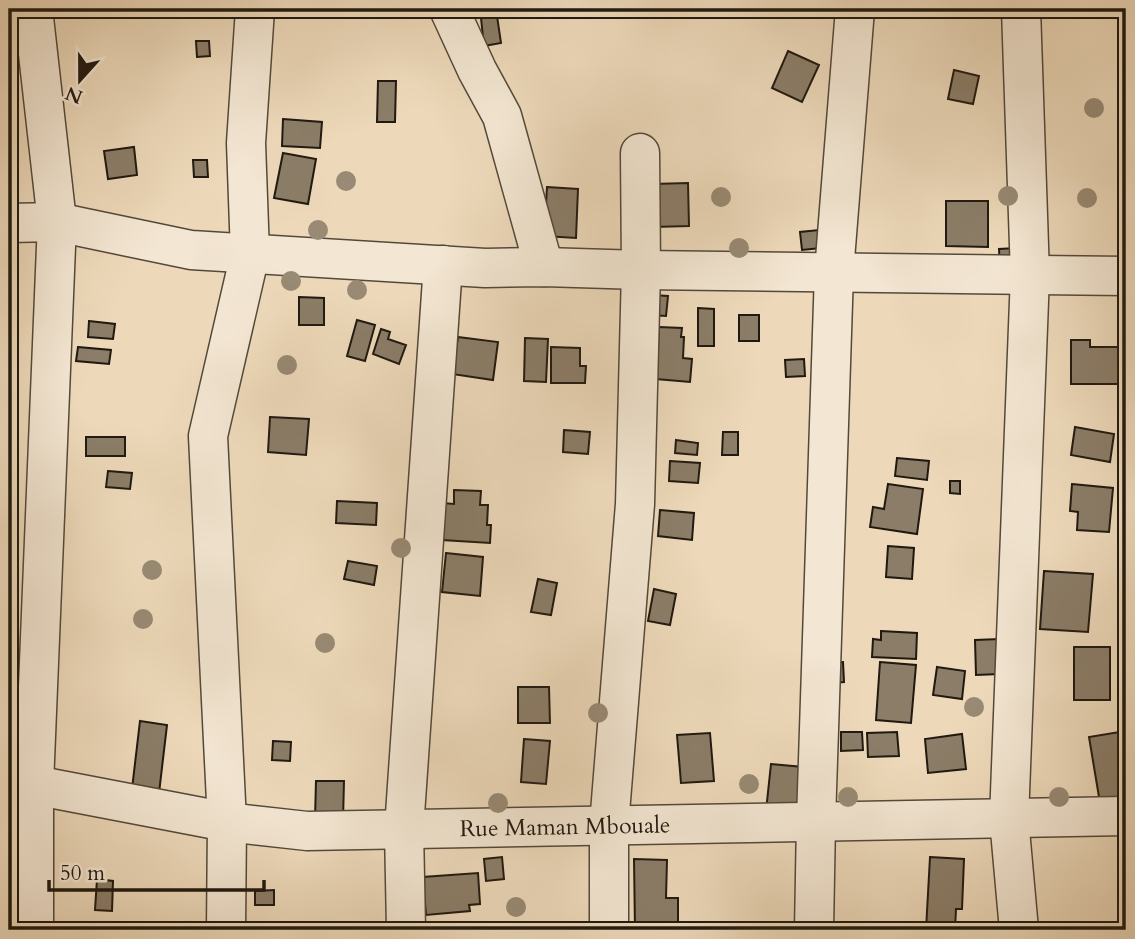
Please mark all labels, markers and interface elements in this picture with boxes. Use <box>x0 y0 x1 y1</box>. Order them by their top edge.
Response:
north arrow <box>46 46 116 116</box>
text: N <box>61 80 87 110</box>
street label: Rue Maman Mbouale <box>459 809 671 844</box>
scale bar <box>49 848 264 892</box>
text: 50 m <box>60 859 105 888</box>

